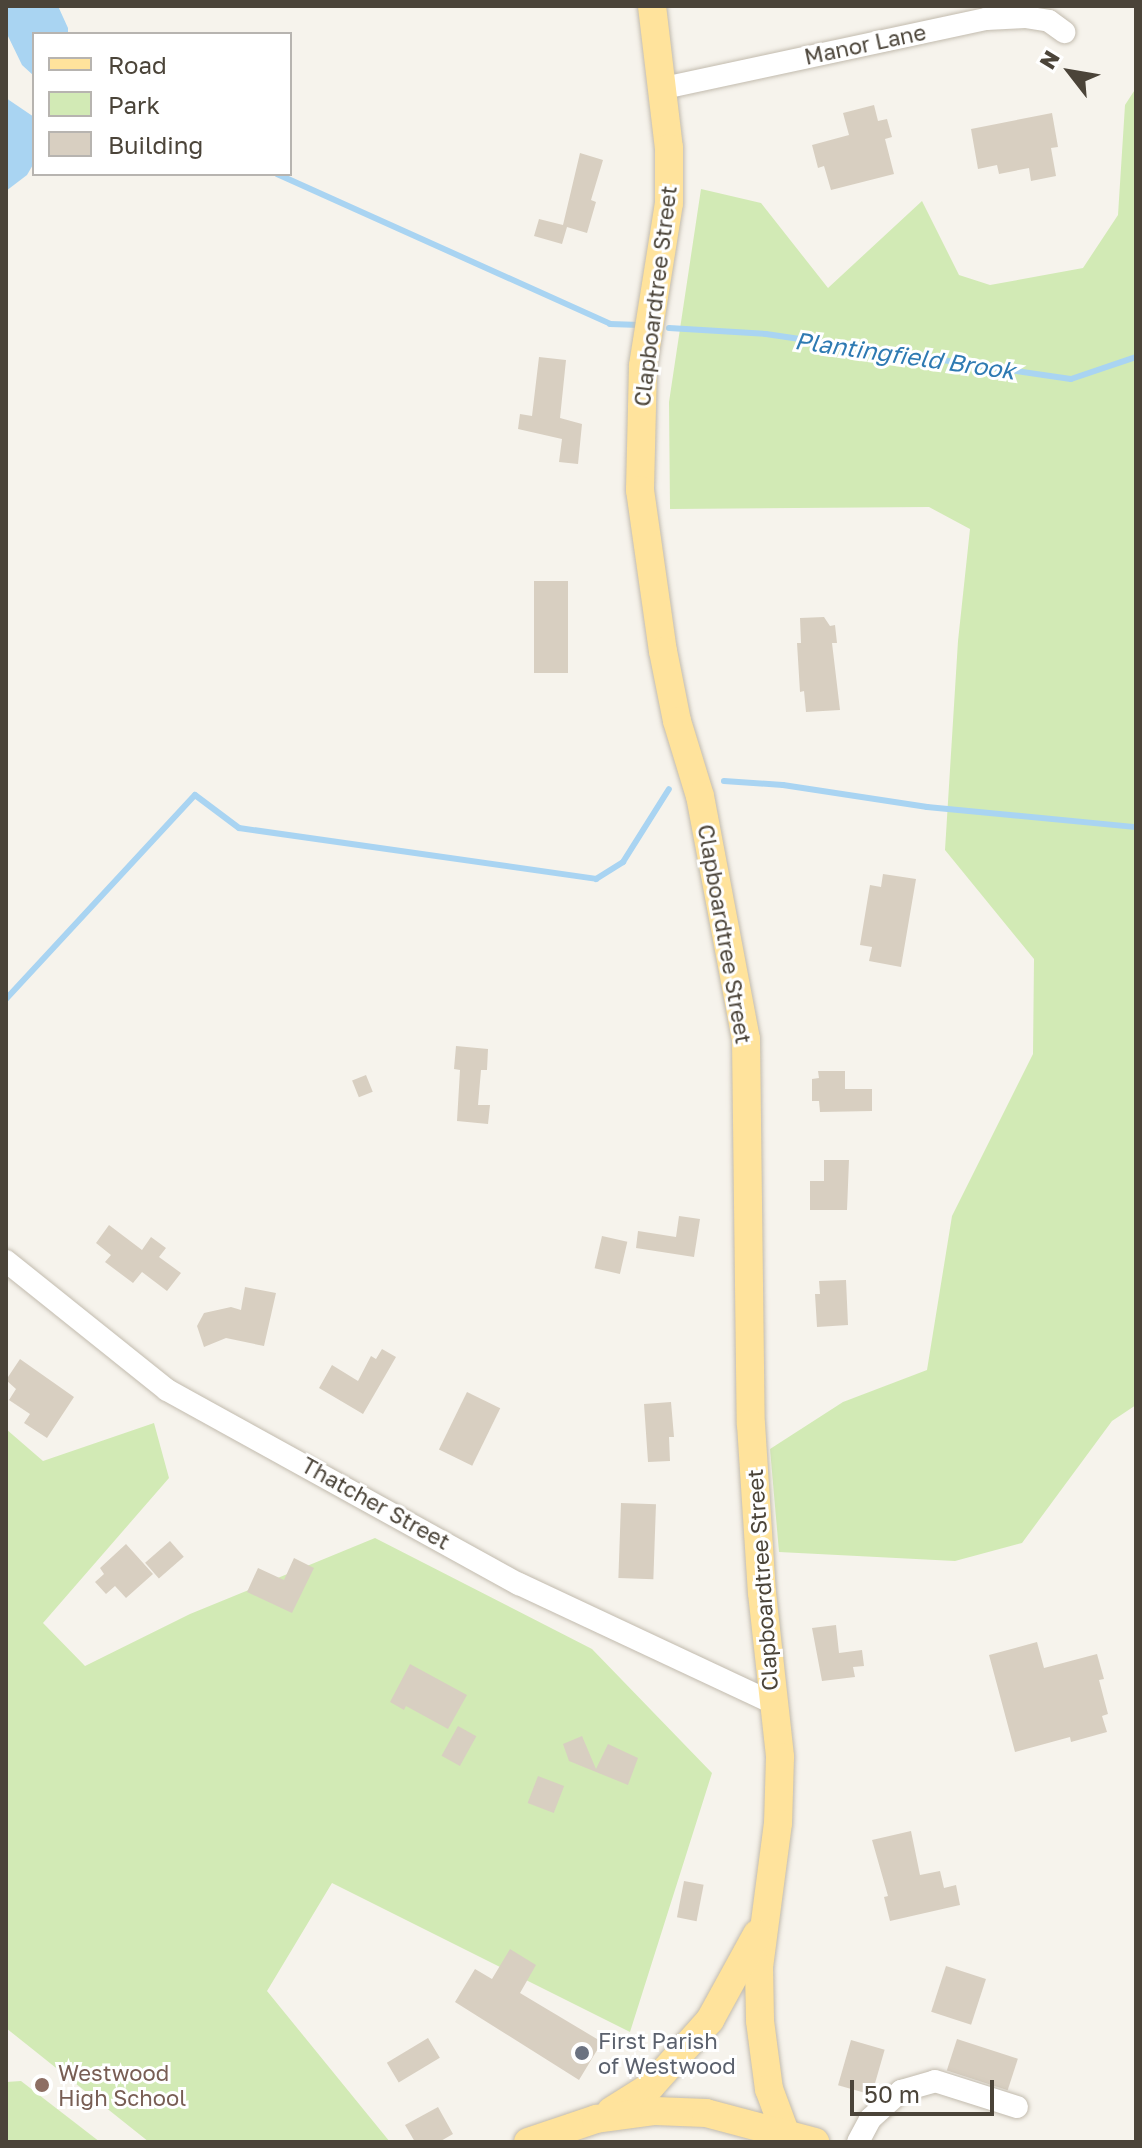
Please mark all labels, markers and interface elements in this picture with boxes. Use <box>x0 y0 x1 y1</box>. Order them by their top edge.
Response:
street label: Manor Lane <box>802 18 928 70</box>
legend <box>32 32 292 176</box>
north arrow <box>1030 32 1110 112</box>
text: N <box>1033 45 1065 74</box>
text: Road <box>108 50 167 79</box>
text: Park <box>108 90 160 119</box>
text: Building <box>108 130 203 159</box>
street label: Clapboardtree Street <box>628 184 682 408</box>
water label: Plantingfield Brook <box>793 325 1017 385</box>
street label: Clapboardtree Street <box>693 822 757 1046</box>
street label: Thatcher Street <box>297 1451 455 1555</box>
street label: Clapboardtree Street <box>741 1468 783 1692</box>
place label: First Parish of Westwood <box>598 2027 736 2078</box>
marker: First Parish of Westwood <box>573 2044 591 2062</box>
place label: Westwood High School <box>58 2059 186 2110</box>
scale bar <box>854 2064 998 2114</box>
marker: Westwood High School <box>33 2076 51 2094</box>
text: 50 m <box>864 2079 920 2108</box>

